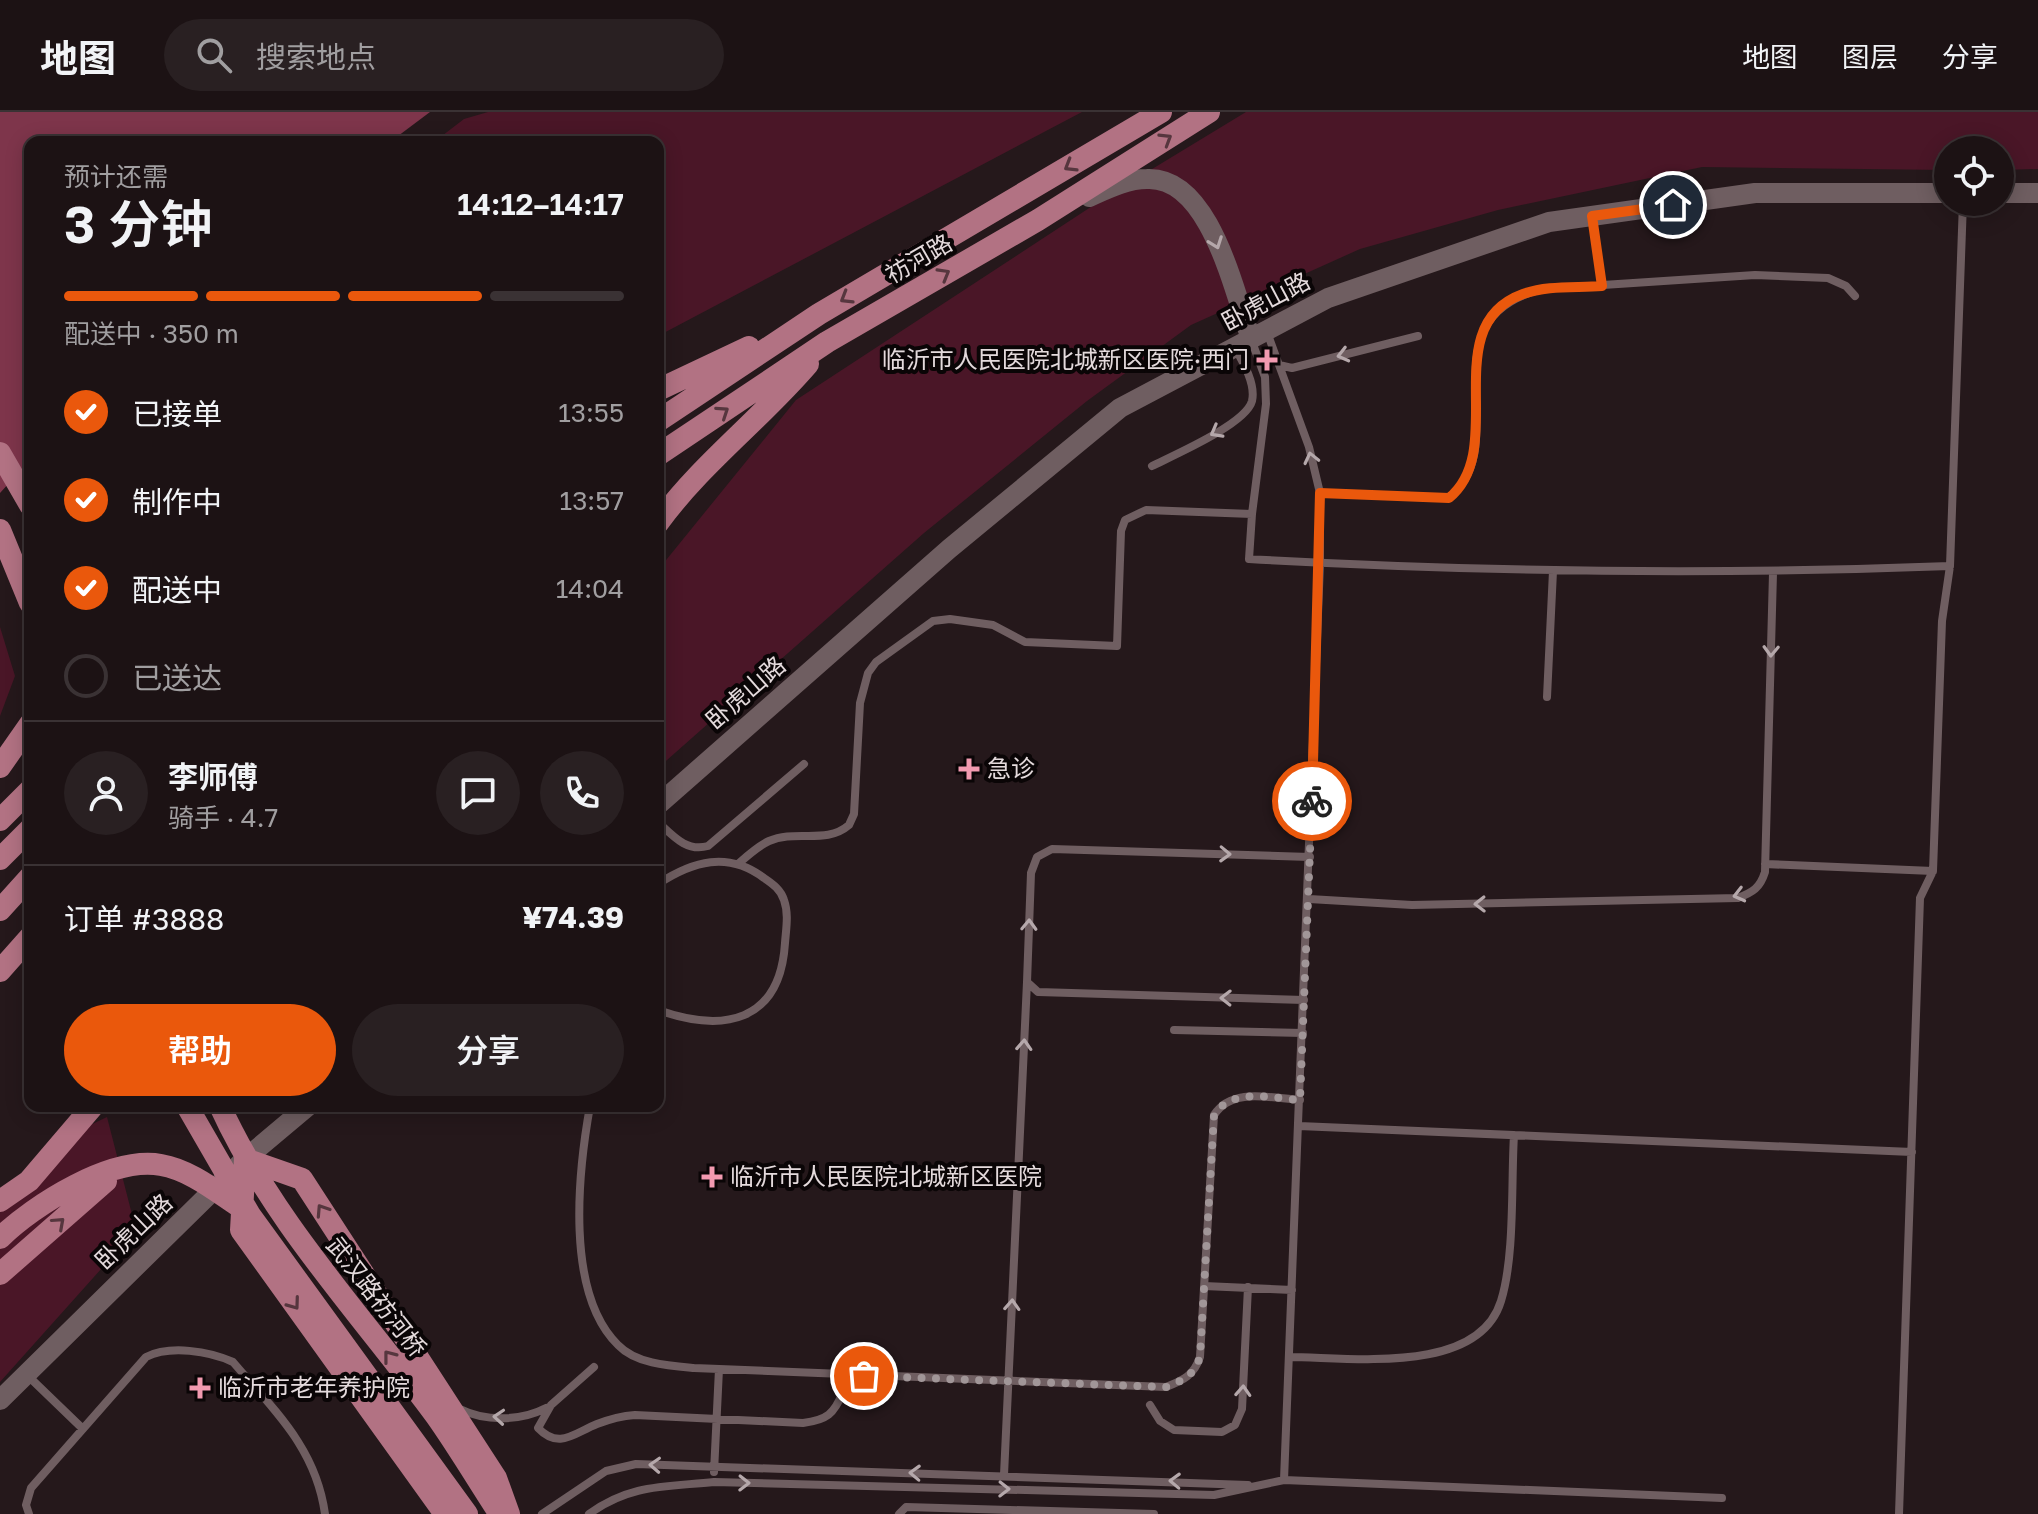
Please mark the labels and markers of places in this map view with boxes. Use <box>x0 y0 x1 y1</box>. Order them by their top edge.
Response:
pin <box>1639 171 1707 239</box>
place label: 临沂市人民医院北城新区医院·西门 <box>882 344 1249 373</box>
marker: 临沂市人民医院北城新区医院·西门 <box>1256 349 1278 371</box>
place label: 急诊 <box>987 753 1035 782</box>
marker: 急诊 <box>958 758 980 780</box>
place label: 临沂市人民医院北城新区医院 <box>730 1161 1042 1190</box>
marker: 临沂市人民医院北城新区医院 <box>701 1166 723 1188</box>
pin <box>830 1342 898 1410</box>
place label: 临沂市老年养护院 <box>218 1372 410 1401</box>
marker: 临沂市老年养护院 <box>189 1377 211 1399</box>

